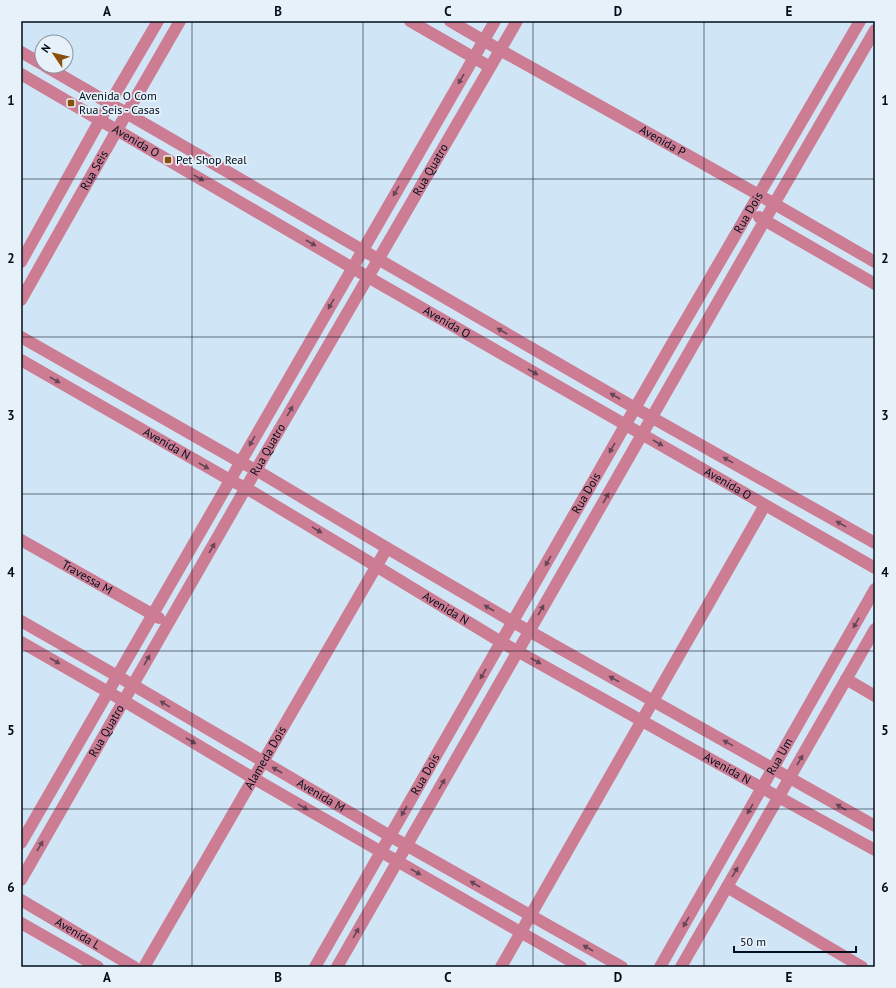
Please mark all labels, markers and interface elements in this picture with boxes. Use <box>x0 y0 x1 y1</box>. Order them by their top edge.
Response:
text: A <box>103 3 111 20</box>
text: B <box>274 3 282 20</box>
text: C <box>444 3 452 20</box>
text: D <box>614 3 622 20</box>
text: E <box>786 3 793 20</box>
north arrow <box>34 34 74 74</box>
text: N <box>38 41 54 55</box>
one-way arrow <box>458 73 465 85</box>
place label: Avenida O Com Rua Seis - Casas <box>79 88 160 117</box>
text: 1 <box>7 92 15 109</box>
text: 1 <box>881 92 889 109</box>
marker: Avenida O Com Rua Seis - Casas <box>66 98 76 108</box>
street label: Avenida O <box>110 121 162 160</box>
street label: Avenida P <box>637 122 689 160</box>
street label: Rua Quatro <box>409 141 451 198</box>
street label: Rua Seis <box>77 147 111 193</box>
place label: Pet Shop Real <box>176 152 247 167</box>
marker: Pet Shop Real <box>163 155 173 165</box>
one-way arrow <box>193 174 205 181</box>
one-way arrow <box>393 186 400 197</box>
street label: Rua Dois <box>730 189 766 236</box>
one-way arrow <box>305 240 317 247</box>
text: 2 <box>7 250 15 267</box>
text: 2 <box>881 250 889 267</box>
one-way arrow <box>328 298 335 310</box>
street label: Avenida O <box>421 302 473 341</box>
one-way arrow <box>496 327 508 334</box>
one-way arrow <box>527 368 539 375</box>
one-way arrow <box>49 376 61 383</box>
one-way arrow <box>609 392 620 399</box>
one-way arrow <box>287 405 294 416</box>
text: 3 <box>7 407 15 424</box>
text: 3 <box>881 407 889 424</box>
street label: Rua Quatro <box>246 421 288 478</box>
street label: Avenida N <box>141 424 193 463</box>
one-way arrow <box>249 435 256 447</box>
one-way arrow <box>652 440 664 447</box>
one-way arrow <box>609 442 616 454</box>
one-way arrow <box>722 456 734 463</box>
one-way arrow <box>198 462 210 469</box>
street label: Avenida O <box>702 464 754 503</box>
street label: Rua Dois <box>568 470 604 516</box>
one-way arrow <box>602 492 609 504</box>
one-way arrow <box>835 520 847 527</box>
one-way arrow <box>311 527 323 534</box>
one-way arrow <box>208 542 215 553</box>
one-way arrow <box>544 555 551 567</box>
street label: Travessa M <box>59 557 115 597</box>
text: 4 <box>7 564 15 581</box>
text: 4 <box>881 564 889 581</box>
street label: Avenida N <box>420 588 472 628</box>
one-way arrow <box>483 605 495 612</box>
one-way arrow <box>538 605 545 616</box>
one-way arrow <box>852 617 859 629</box>
one-way arrow <box>144 654 151 666</box>
one-way arrow <box>49 658 61 665</box>
one-way arrow <box>531 658 542 665</box>
one-way arrow <box>479 668 486 680</box>
one-way arrow <box>609 676 620 683</box>
one-way arrow <box>159 700 171 707</box>
street label: Rua Quatro <box>85 702 127 759</box>
text: 5 <box>7 722 15 739</box>
text: 5 <box>881 722 889 739</box>
street label: Alameda Dois <box>241 723 289 792</box>
street label: Rua Um <box>763 735 796 778</box>
one-way arrow <box>185 737 197 744</box>
one-way arrow <box>722 740 734 746</box>
street label: Avenida N <box>701 749 754 787</box>
street label: Rua Dois <box>407 751 443 797</box>
one-way arrow <box>796 754 803 766</box>
one-way arrow <box>271 766 283 773</box>
street label: Avenida M <box>294 775 348 815</box>
one-way arrow <box>438 778 445 790</box>
one-way arrow <box>297 803 309 810</box>
one-way arrow <box>747 803 753 815</box>
one-way arrow <box>835 803 847 810</box>
one-way arrow <box>401 805 408 817</box>
one-way arrow <box>37 840 44 852</box>
one-way arrow <box>732 867 739 878</box>
one-way arrow <box>410 868 422 875</box>
text: 6 <box>7 879 15 896</box>
text: 6 <box>881 879 889 896</box>
one-way arrow <box>469 880 481 887</box>
street label: Avenida L <box>53 914 103 952</box>
one-way arrow <box>682 916 689 928</box>
one-way arrow <box>353 927 359 939</box>
scale bar <box>734 928 856 954</box>
text: 50 m <box>740 934 766 949</box>
one-way arrow <box>582 944 594 951</box>
text: A <box>103 969 111 986</box>
text: B <box>274 969 282 986</box>
text: C <box>444 969 452 986</box>
text: D <box>614 969 622 986</box>
text: E <box>786 969 793 986</box>

